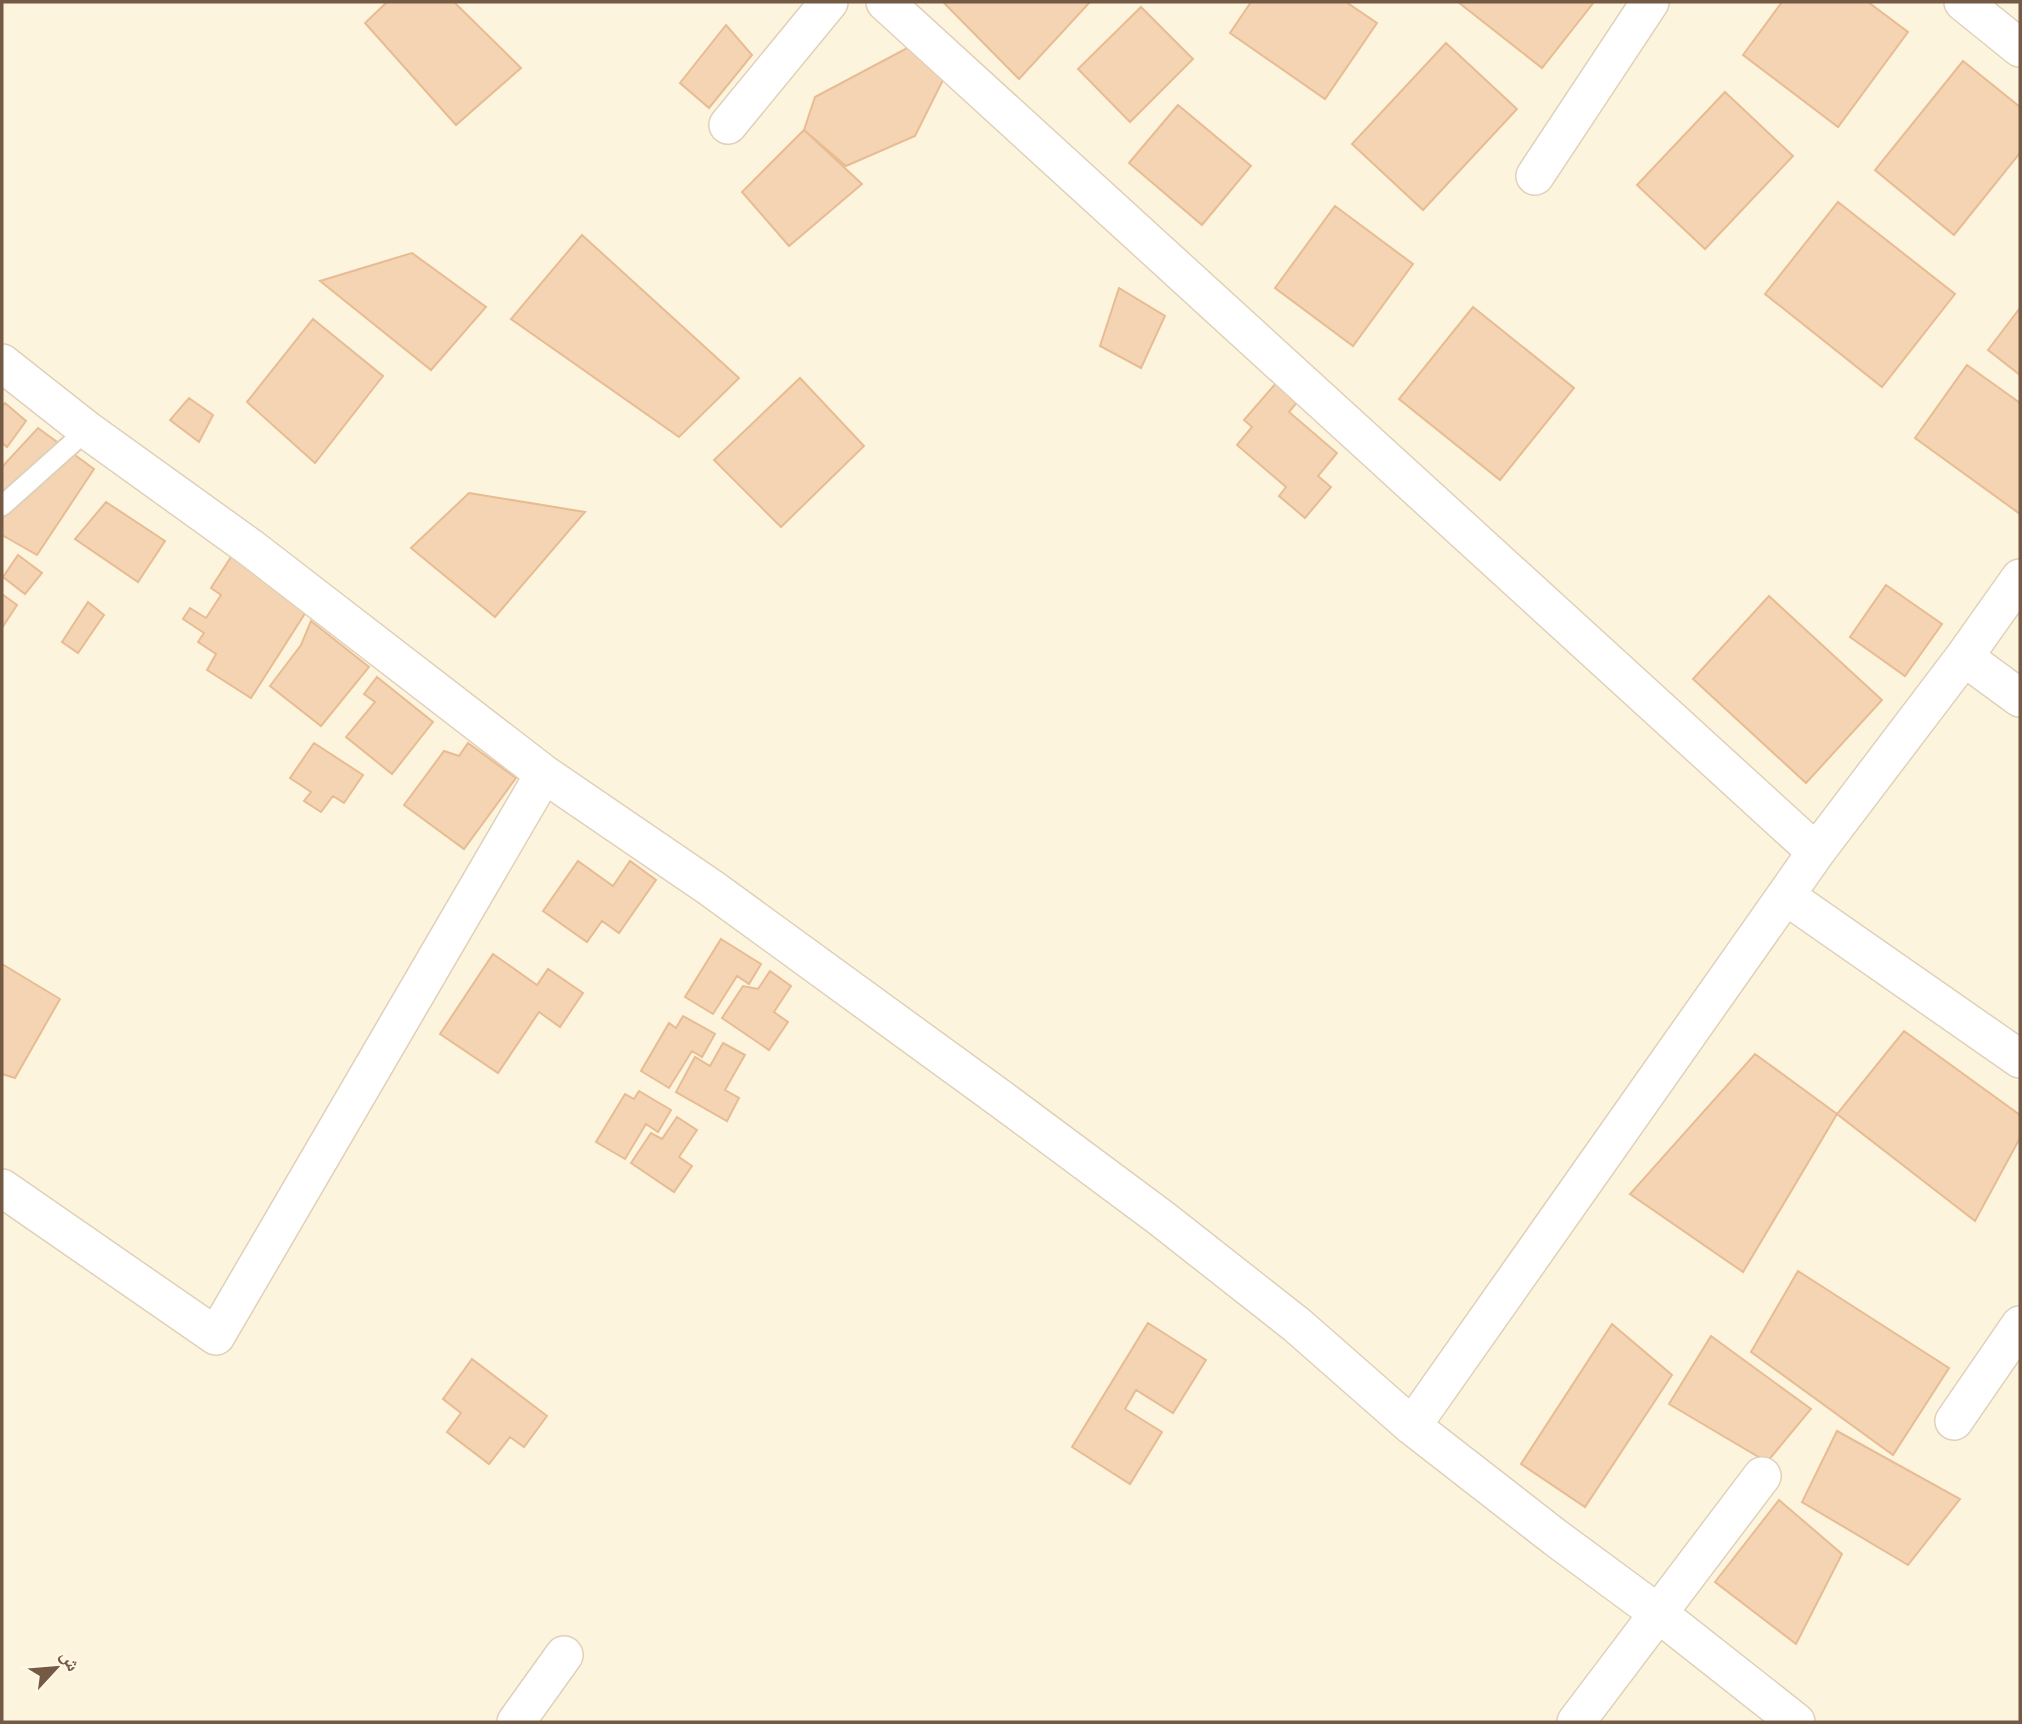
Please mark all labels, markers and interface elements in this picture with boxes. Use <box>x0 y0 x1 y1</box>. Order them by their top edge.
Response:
north arrow <box>21 1633 91 1703</box>
text: ش <box>55 1646 86 1675</box>

